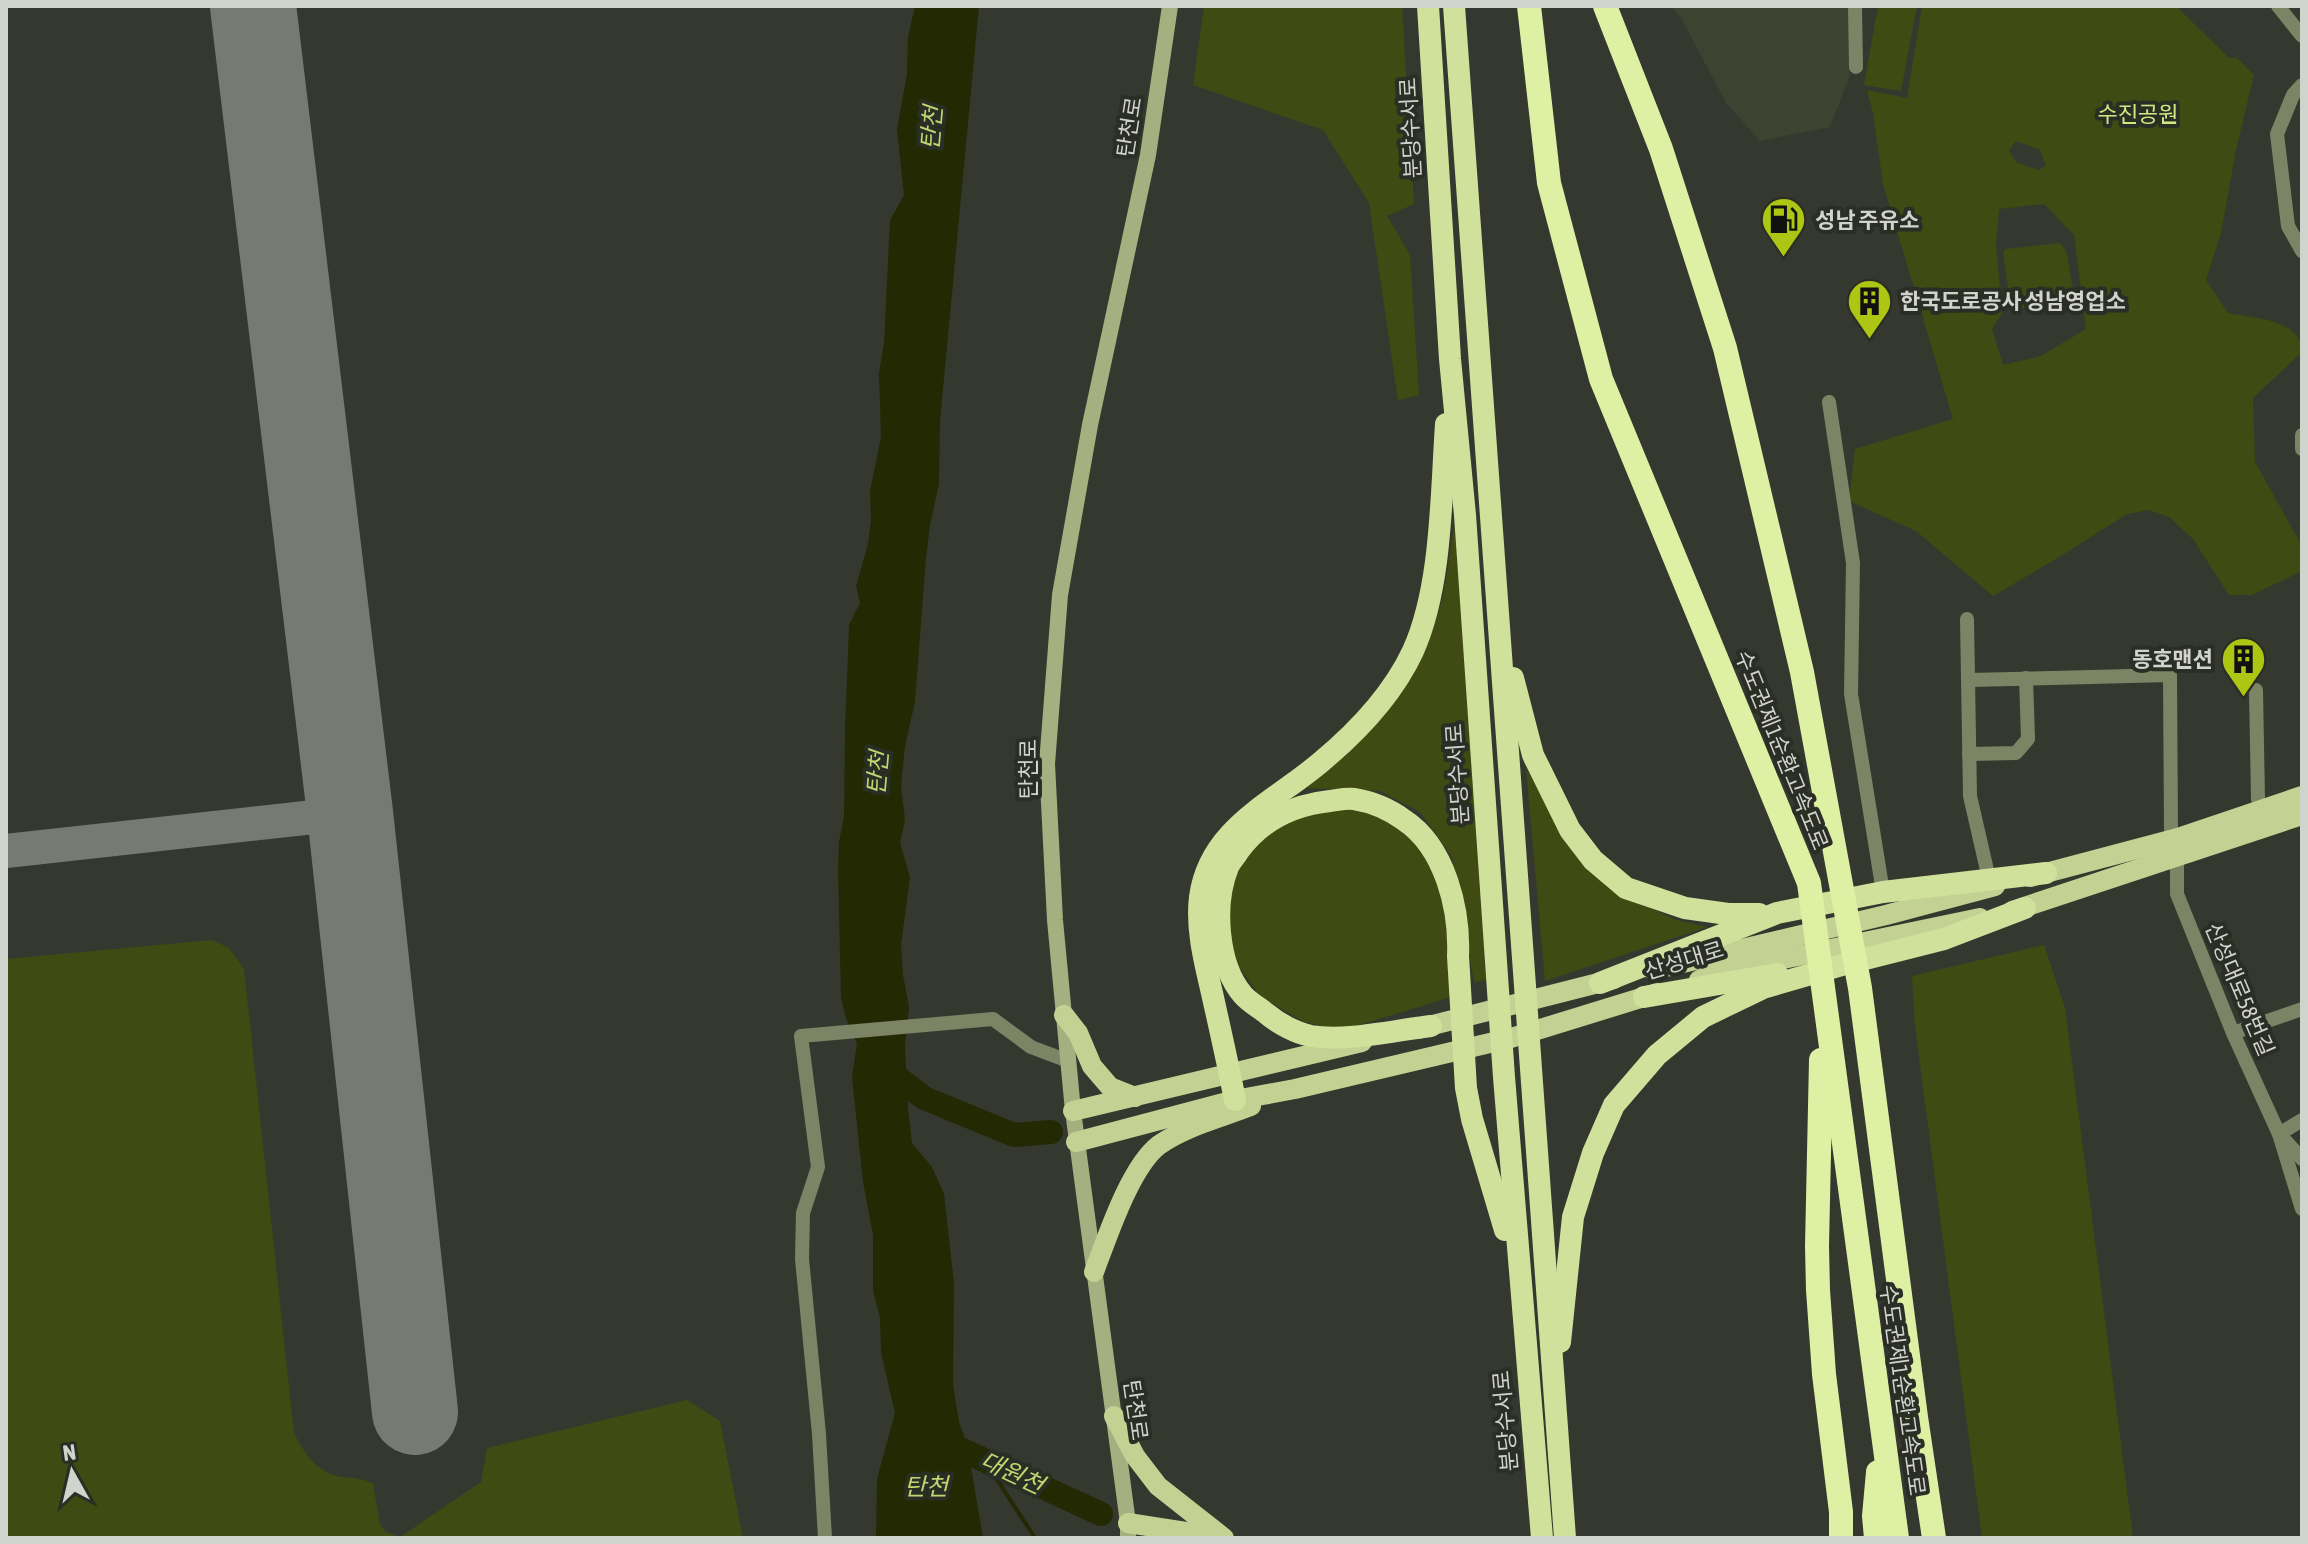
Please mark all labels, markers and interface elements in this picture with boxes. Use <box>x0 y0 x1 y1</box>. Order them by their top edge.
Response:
street label: 분당수서로 <box>1394 77 1426 179</box>
street label: 탄천로 <box>1111 95 1147 159</box>
park label: 수진공원 <box>2098 101 2178 127</box>
water label: 탄천 <box>916 102 947 151</box>
fuel station icon: 성남 주유소 <box>1760 196 1808 259</box>
place label: 성남 주유소 <box>1815 207 1919 233</box>
building icon: 한국도로공사 성남영업소 <box>1845 277 1893 340</box>
place label: 한국도로공사 성남영업소 <box>1900 288 2126 314</box>
building icon: 동호맨션 <box>2220 635 2268 698</box>
place label: 동호맨션 <box>2132 646 2213 672</box>
street label: 수도권제1순환고속도로 <box>1730 647 1834 853</box>
street label: 분당수서로 <box>1441 723 1473 825</box>
street label: 탄천로 <box>1015 739 1041 799</box>
water label: 탄천 <box>862 747 893 796</box>
street label: 산성대로58번길 <box>2200 919 2280 1059</box>
street label: 산성대로 <box>1641 936 1727 984</box>
street label: 수도권제1순환고속도로 <box>1875 1283 1931 1497</box>
street label: 분당수서로 <box>1488 1369 1522 1473</box>
street label: 탄천로 <box>1119 1378 1153 1442</box>
north arrow <box>32 1432 112 1512</box>
text: N <box>61 1438 77 1466</box>
water label: 대원천 <box>976 1446 1051 1500</box>
water label: 탄천 <box>904 1473 951 1500</box>

